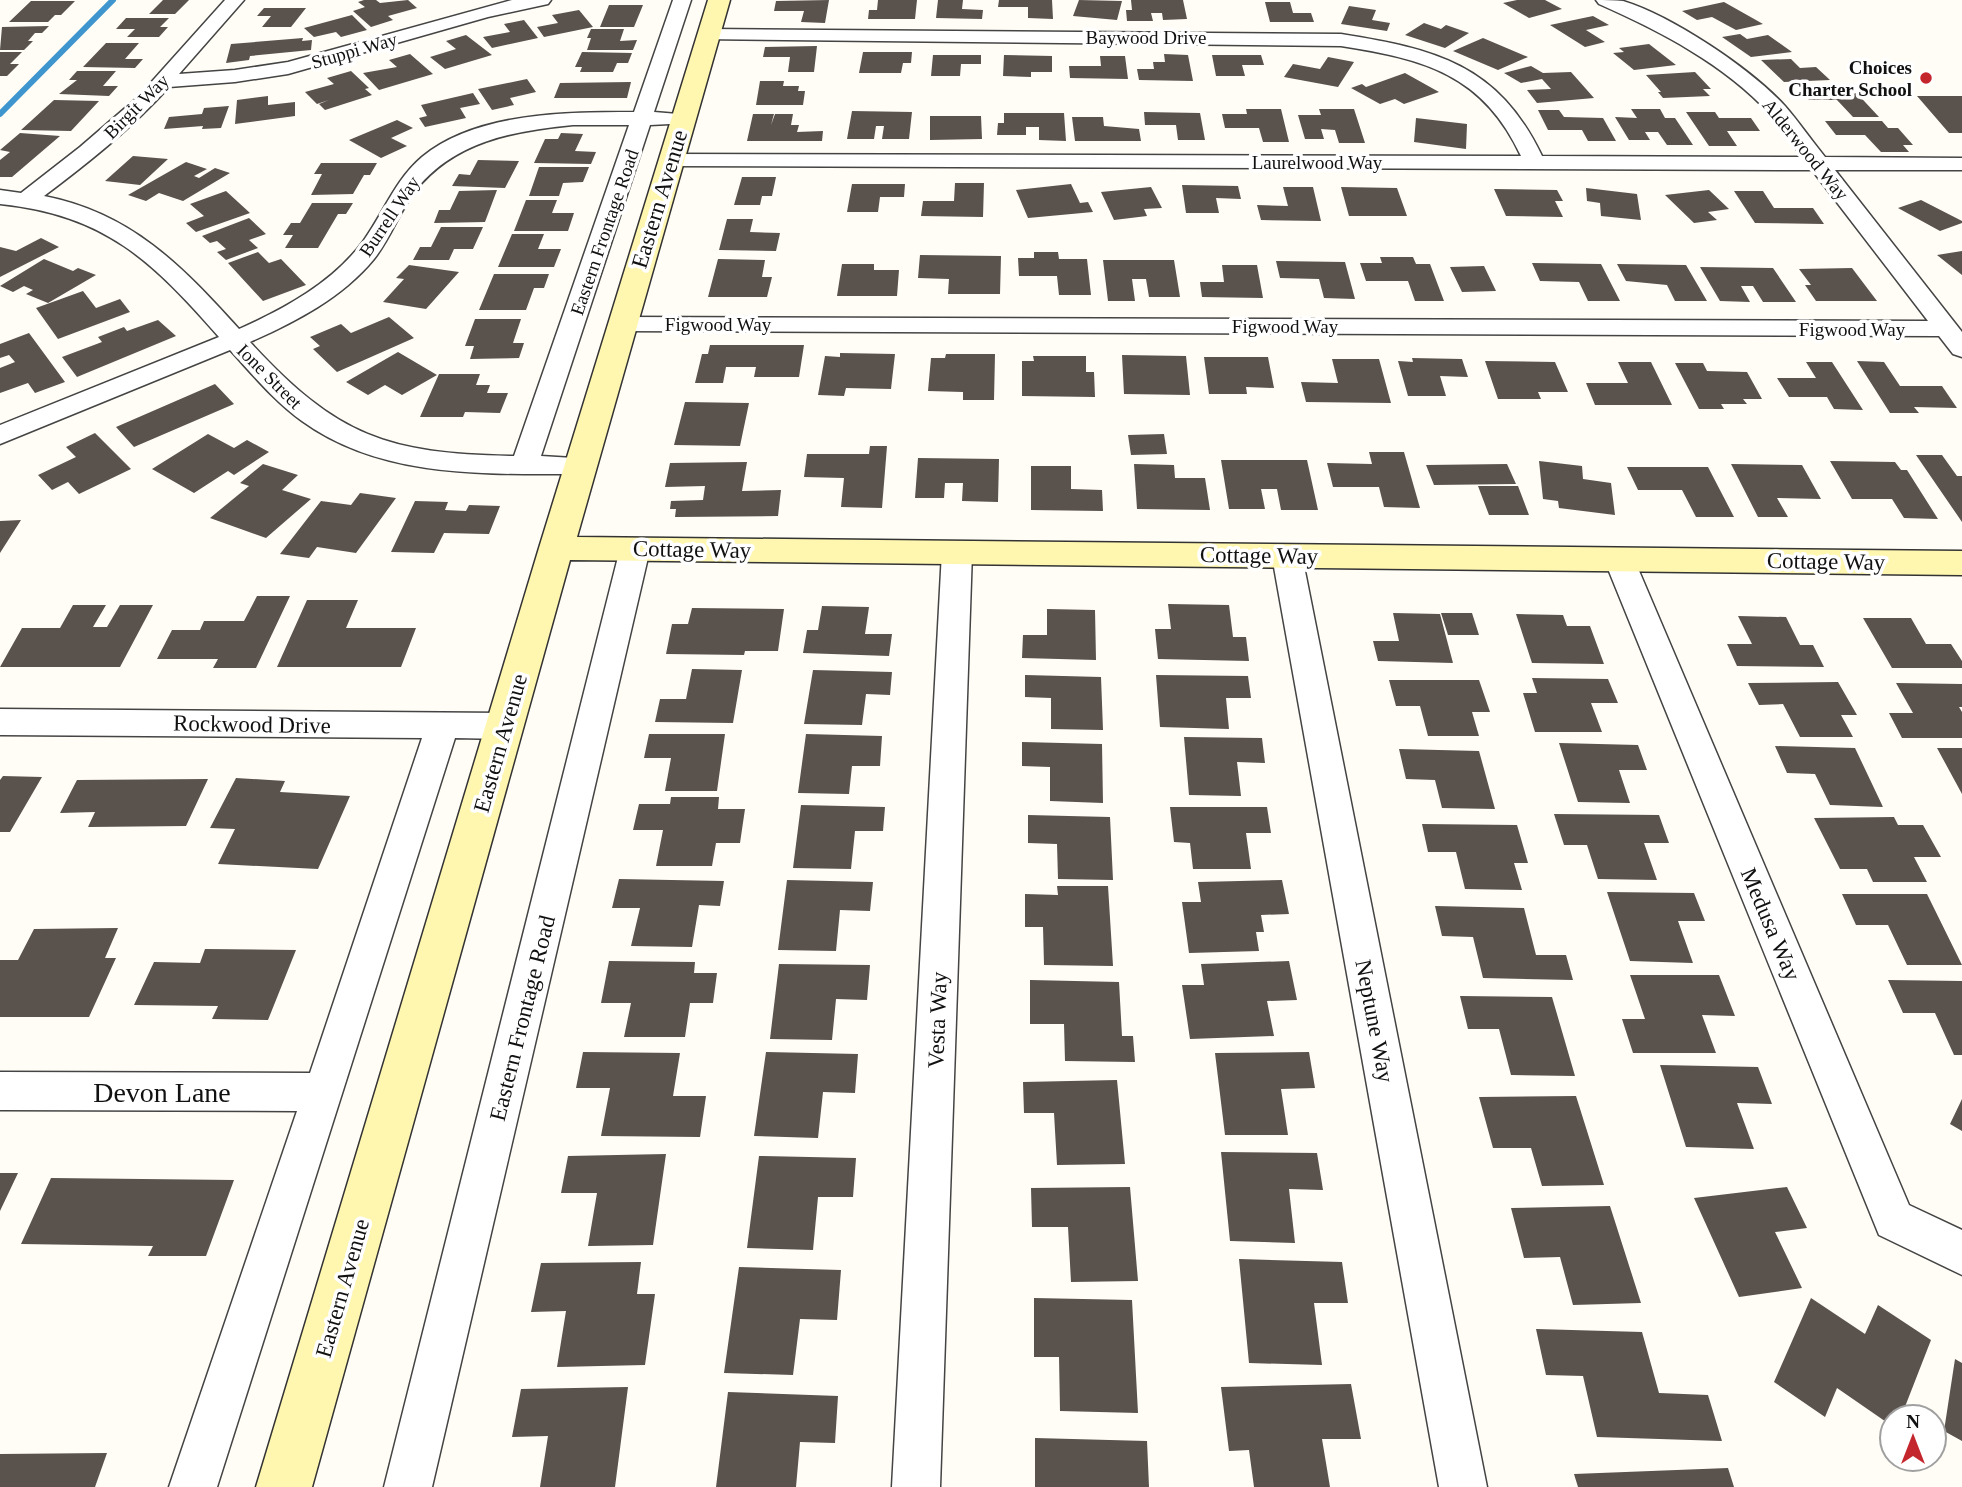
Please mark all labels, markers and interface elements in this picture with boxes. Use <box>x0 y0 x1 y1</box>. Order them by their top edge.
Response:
street label: Baywood Drive <box>1086 27 1206 48</box>
street label: Stuppi Way <box>309 28 400 73</box>
place label: Choices Charter School <box>1788 57 1912 100</box>
street label: Birgit Way <box>100 69 173 143</box>
marker: Choices Charter School <box>1918 70 1934 86</box>
street label: Alderwood Way <box>1758 94 1853 205</box>
street label: Eastern Avenue <box>627 127 692 271</box>
street label: Eastern Frontage Road <box>566 146 643 318</box>
street label: Laurelwood Way <box>1252 152 1383 173</box>
street label: Burrell Way <box>355 172 424 261</box>
street label: Figwood Way <box>665 314 772 335</box>
street label: Figwood Way <box>1232 316 1339 337</box>
street label: Figwood Way <box>1799 319 1906 340</box>
street label: Ione Street <box>233 340 307 414</box>
street label: Cottage Way <box>633 536 752 563</box>
street label: Cottage Way <box>1200 542 1319 569</box>
street label: Cottage Way <box>1767 548 1886 575</box>
street label: Eastern Avenue <box>469 671 532 815</box>
street label: Rockwood Drive <box>173 711 331 738</box>
street label: Medusa Way <box>1736 864 1806 985</box>
street label: Eastern Frontage Road <box>485 912 560 1123</box>
street label: Neptune Way <box>1350 957 1399 1085</box>
street label: Vesta Way <box>923 971 952 1069</box>
street label: Devon Lane <box>93 1077 231 1108</box>
street label: Eastern Avenue <box>311 1216 374 1360</box>
north arrow <box>1878 1403 1948 1473</box>
text: N <box>1906 1411 1920 1432</box>

